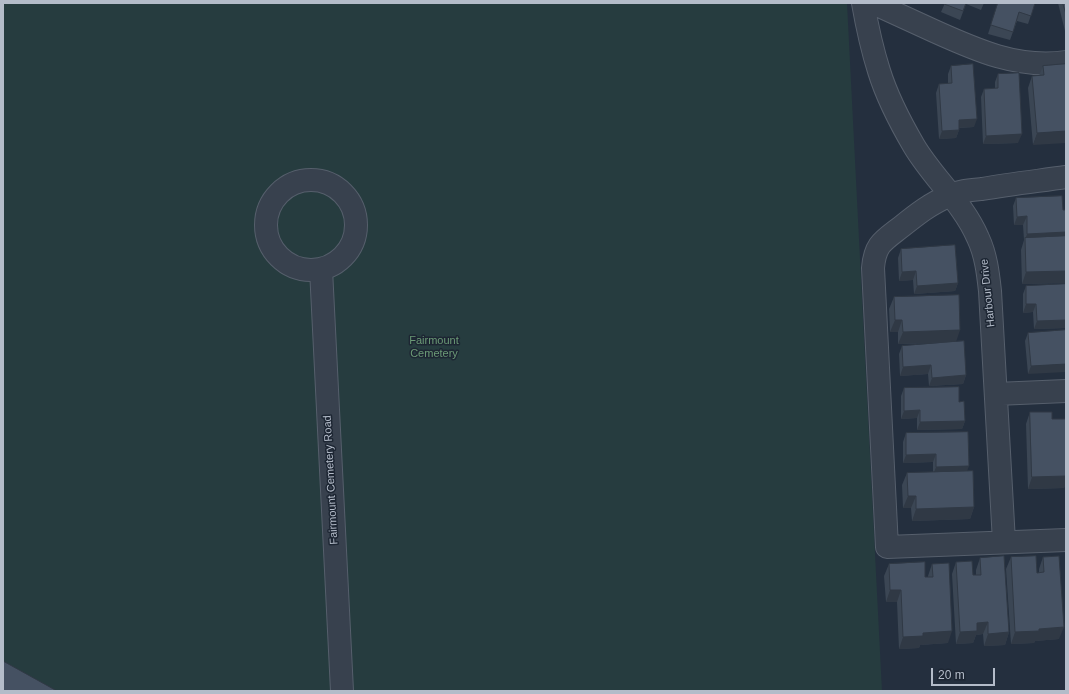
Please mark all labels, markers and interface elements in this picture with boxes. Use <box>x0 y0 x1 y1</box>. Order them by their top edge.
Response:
street label: Harbour Drive <box>978 258 998 328</box>
park label: Fairmount Cemetery <box>409 334 459 360</box>
street label: Fairmount Cemetery Road <box>321 415 341 545</box>
scale bar <box>933 660 997 686</box>
text: 20 m <box>938 668 965 682</box>

